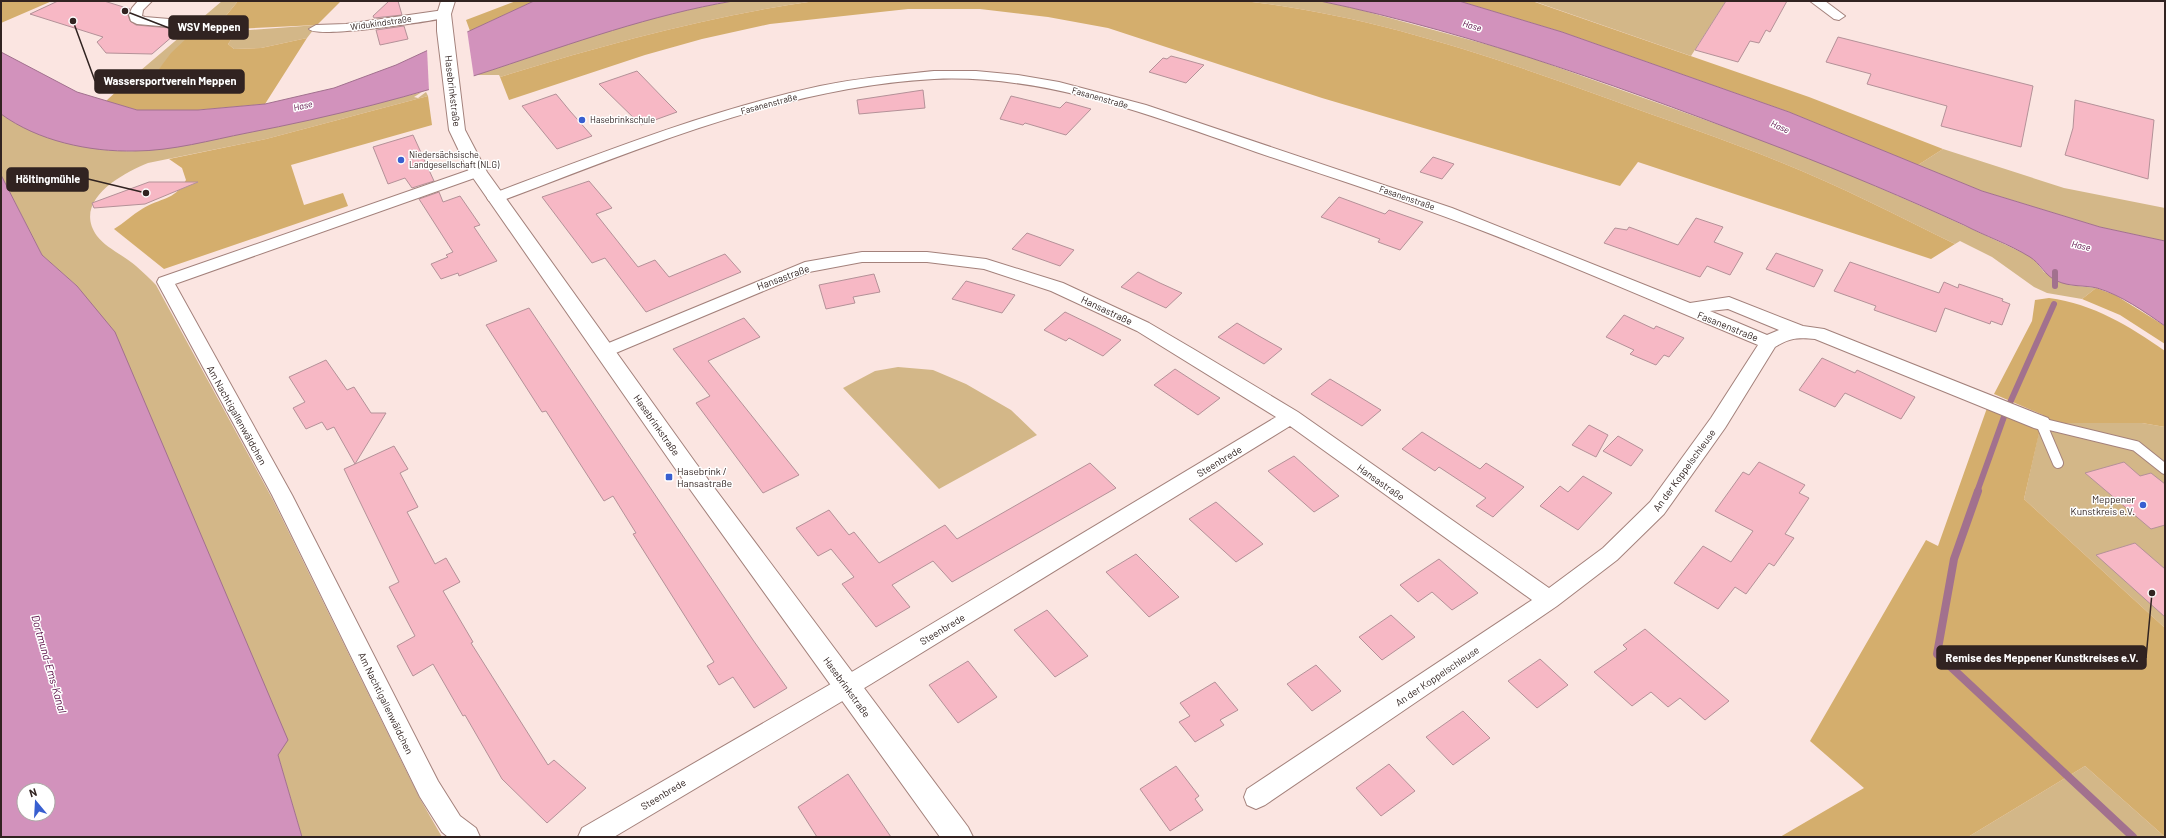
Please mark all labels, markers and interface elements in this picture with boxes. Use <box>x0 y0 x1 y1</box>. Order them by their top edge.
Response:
street label: Widukindstraße <box>350 13 412 32</box>
callout: WSV Meppen <box>169 16 248 39</box>
water label: Hase <box>1461 17 1483 34</box>
text: WSV Meppen <box>177 20 241 33</box>
street label: Hasebrinkstraße <box>443 55 463 127</box>
callout: Wassersportverein Meppen <box>95 70 244 93</box>
text: Wassersportverein Meppen <box>103 74 237 87</box>
street label: Fasanenstraße <box>1071 84 1130 111</box>
street label: Fasanenstraße <box>739 91 799 116</box>
water label: Hase <box>292 98 314 113</box>
place label: Hasebrinkschule <box>590 114 655 125</box>
marker: Hasebrinkschule <box>577 115 587 125</box>
water label: Hase <box>1769 118 1792 136</box>
place label: Niedersächsische Landgesellschaft (NLG) <box>409 149 500 170</box>
marker: Niedersächsische Landgesellschaft (NLG) <box>396 155 406 165</box>
callout: Höltingmühle <box>7 168 88 191</box>
text: Höltingmühle <box>16 172 80 185</box>
street label: Fasanenstraße <box>1378 183 1437 212</box>
water label: Hase <box>2070 238 2092 253</box>
street label: Hansastraße <box>755 262 811 292</box>
street label: Hansastraße <box>1080 293 1134 327</box>
street label: Fasanenstraße <box>1696 308 1760 344</box>
street label: Am Nachtigallenwäldchen <box>205 363 269 467</box>
street label: Hasebrinkstraße <box>631 392 683 458</box>
street label: An der Koppelschleuse <box>1650 427 1718 513</box>
street label: Steenbrede <box>1194 443 1244 479</box>
street label: Hansastraße <box>1355 461 1407 503</box>
place label: Hasebrink / Hansastraße <box>677 465 732 489</box>
marker: Hasebrink / Hansastraße <box>664 472 674 482</box>
place label: Meppener Kunstkreis e.V. <box>2071 493 2135 517</box>
marker: Meppener Kunstkreis e.V. <box>2138 500 2148 510</box>
street label: Steenbrede <box>917 611 967 647</box>
water label: Dortmund-Ems-Kanal <box>29 613 70 715</box>
street label: An der Koppelschleuse <box>1393 644 1481 708</box>
callout: Remise des Meppener Kunstkreises e.V. <box>1937 646 2146 669</box>
street label: Am Nachtigallenwäldchen <box>356 650 416 756</box>
text: Remise des Meppener Kunstkreises e.V. <box>1945 651 2139 664</box>
street label: Hasebrinkstraße <box>821 654 873 720</box>
street label: Steenbrede <box>638 776 688 812</box>
north arrow <box>16 782 56 822</box>
text: N <box>27 785 38 799</box>

